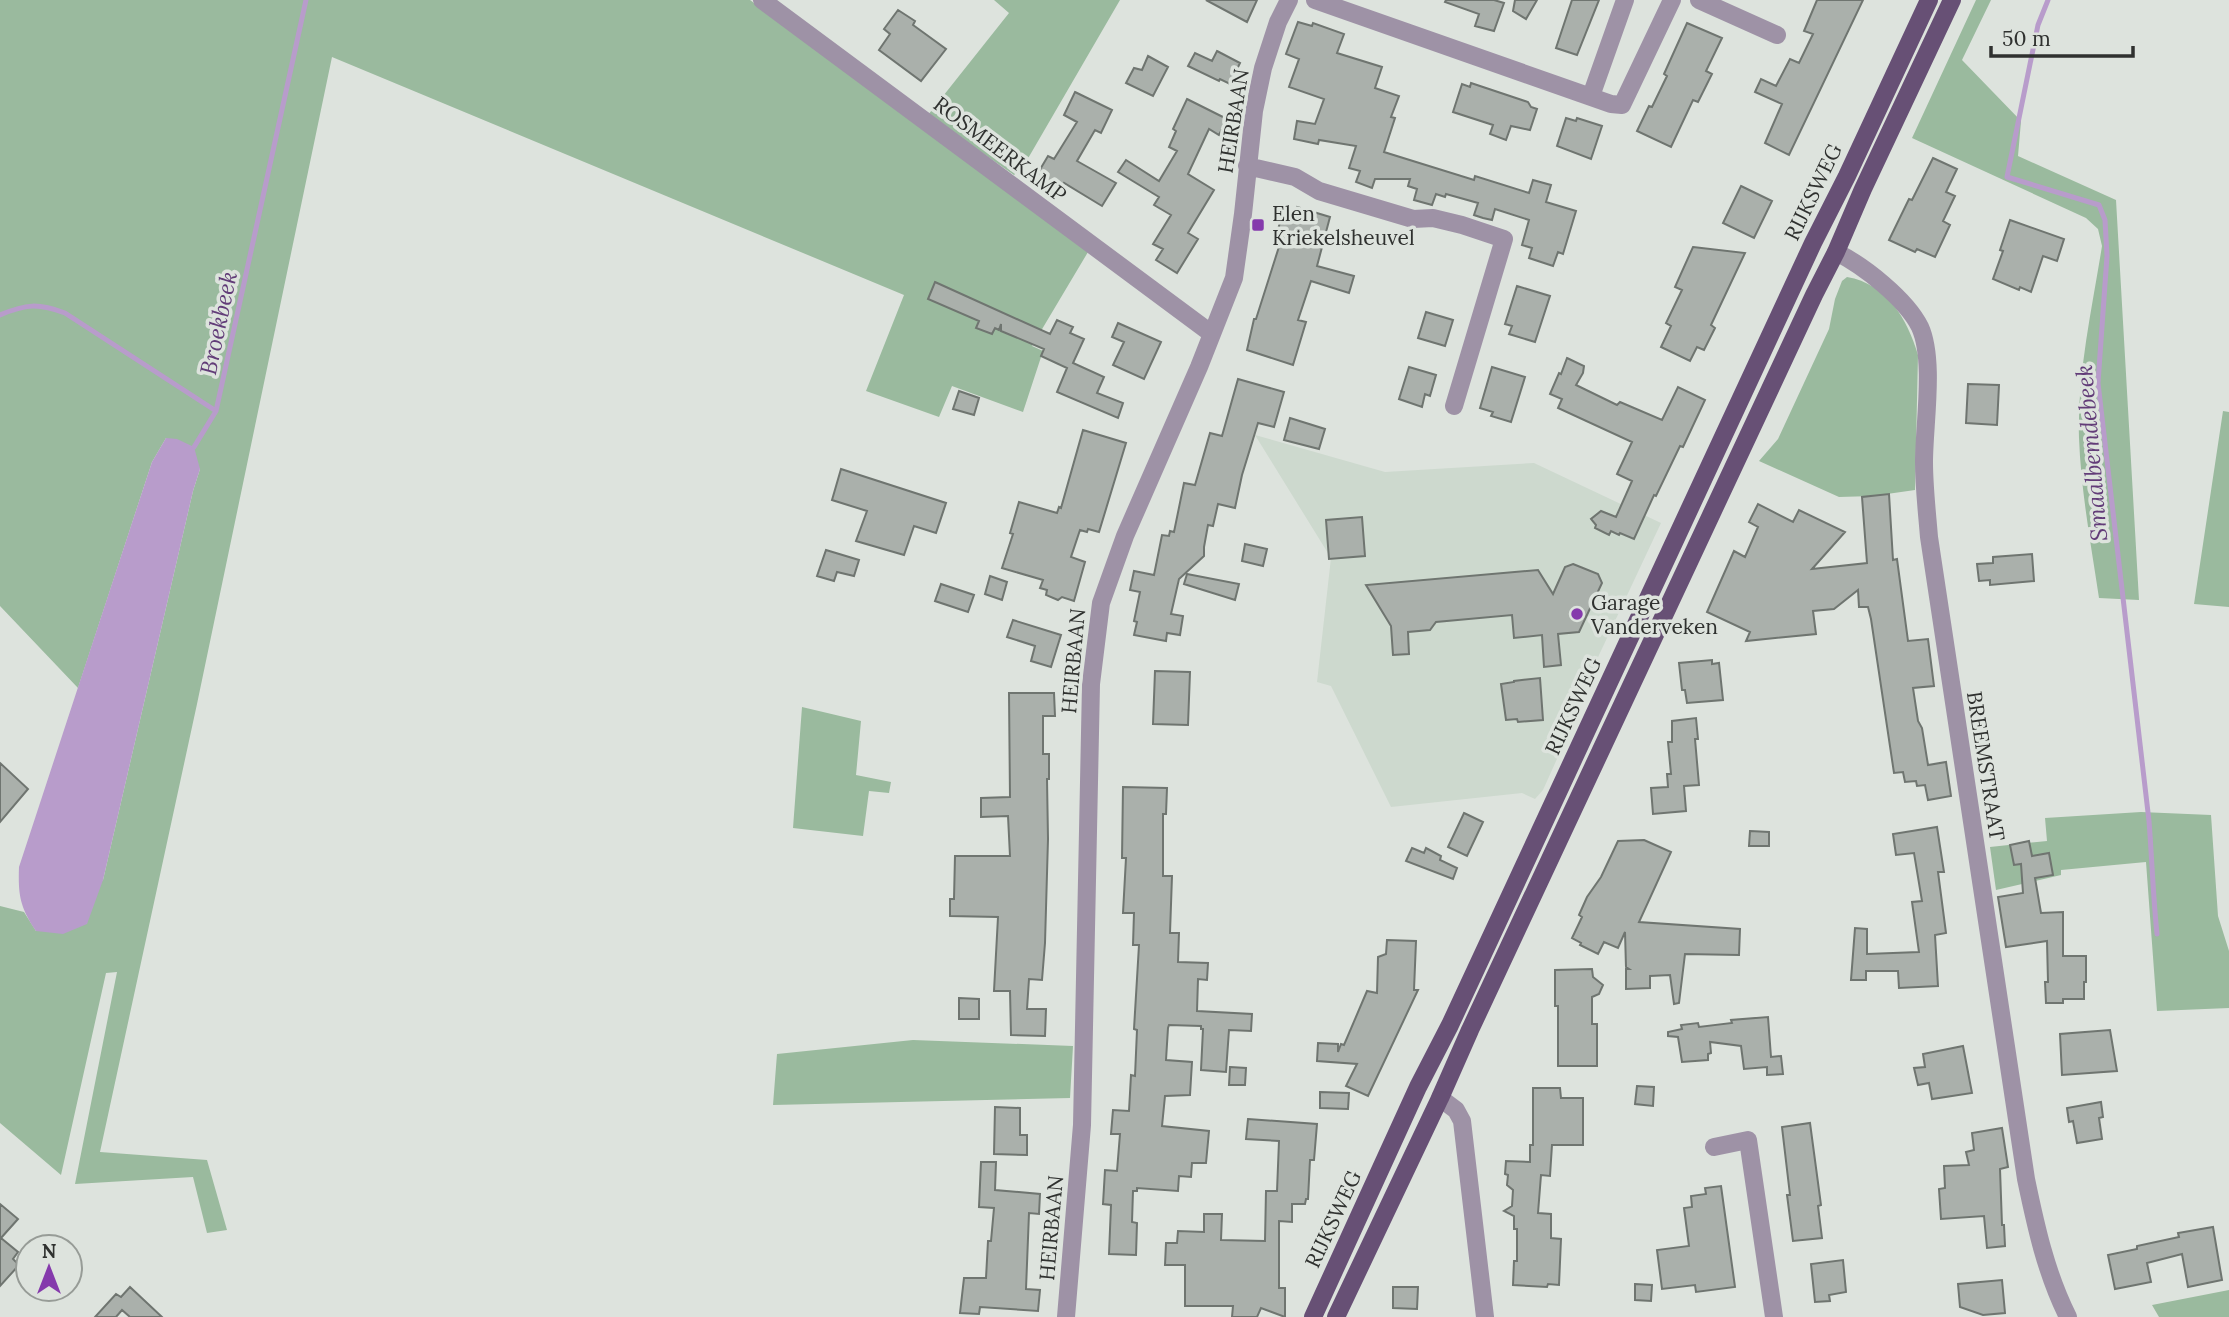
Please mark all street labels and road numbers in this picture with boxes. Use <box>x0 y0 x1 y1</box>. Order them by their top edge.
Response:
street label: HEIRBAAN <box>1211 67 1255 175</box>
street label: ROSMEERKAMP <box>928 90 1072 208</box>
street label: RIJKSWEG <box>1778 139 1848 245</box>
street label: HEIRBAAN <box>1055 607 1091 715</box>
street label: RIJKSWEG <box>1539 653 1607 759</box>
street label: BREEMSTRAAT <box>1961 689 2011 843</box>
street label: RIJKSWEG <box>1299 1166 1367 1272</box>
street label: HEIRBAAN <box>1033 1174 1069 1282</box>

